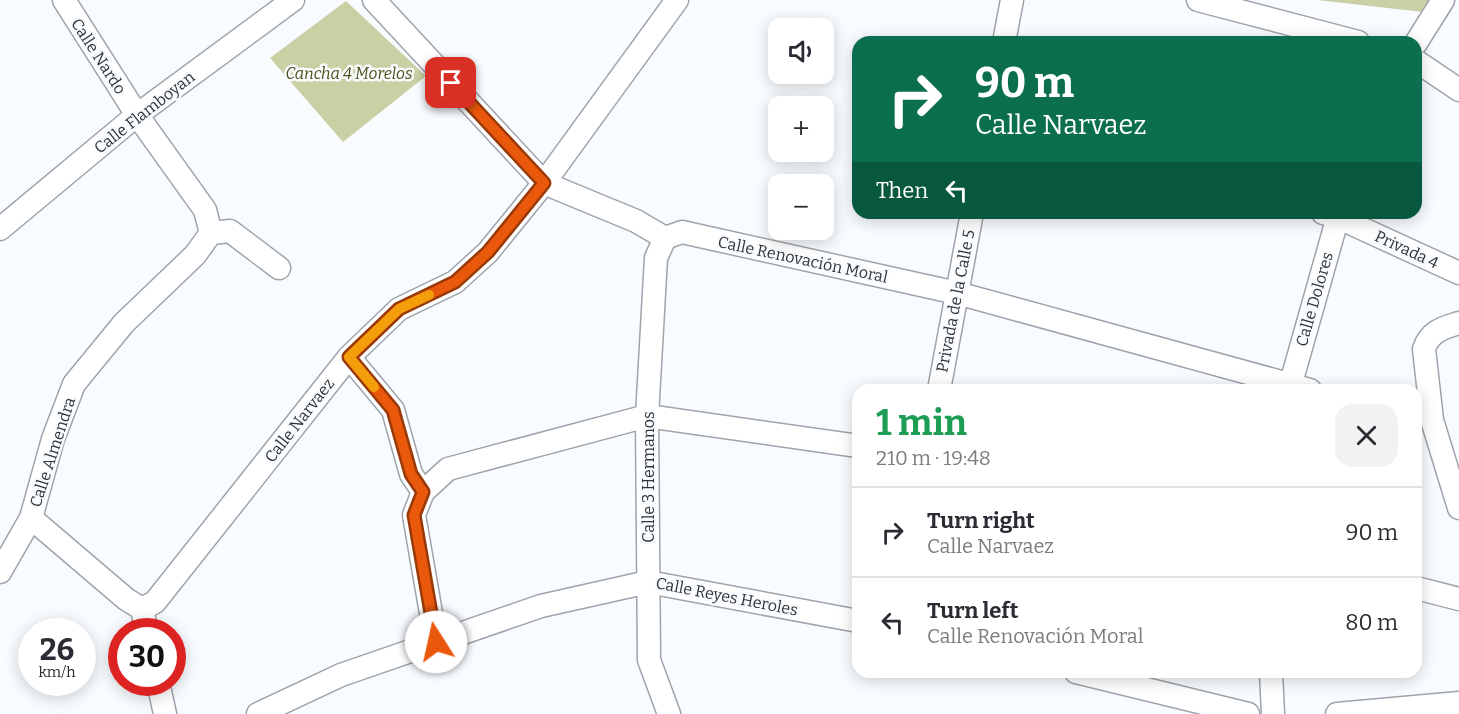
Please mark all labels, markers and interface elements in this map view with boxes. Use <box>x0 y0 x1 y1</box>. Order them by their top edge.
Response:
street label: Calle Nardo <box>67 15 130 98</box>
map controls <box>768 18 834 240</box>
button: sound <box>768 18 834 84</box>
pin <box>425 57 476 108</box>
text: 90 m <box>975 58 1074 108</box>
icon: right <box>876 60 954 138</box>
park label: Cancha 4 Morelos <box>285 64 413 83</box>
icon: arrive <box>434 66 467 99</box>
street label: Calle Flamboyan <box>90 67 198 158</box>
button: + <box>768 96 834 162</box>
text: Calle Narvaez <box>975 109 1146 141</box>
button: − <box>768 174 834 240</box>
icon: left <box>940 174 973 207</box>
text: Then <box>876 177 928 204</box>
street label: Privada 4 <box>1372 226 1442 273</box>
street label: Privada de la Calle 5 <box>932 228 979 374</box>
street label: Calle Renovación Moral <box>716 232 890 287</box>
street label: Calle Dolores <box>1292 250 1337 349</box>
street label: Calle Narvaez <box>261 374 338 466</box>
street label: Calle Almendra <box>26 394 79 510</box>
text: 1 min <box>876 401 967 445</box>
button: close <box>1335 404 1398 467</box>
street label: Calle 3 Hermanos <box>639 411 658 543</box>
text: 210 m · 19:48 <box>876 446 991 470</box>
text: Turn right <box>927 507 1035 534</box>
icon: right <box>876 516 909 549</box>
text: 90 m <box>1346 519 1398 546</box>
text: Calle Narvaez <box>927 534 1054 558</box>
street label: Calle Reyes Heroles <box>654 573 800 620</box>
text: Turn left <box>927 597 1019 624</box>
icon: left <box>876 606 909 639</box>
text: 80 m <box>1345 609 1398 636</box>
position arrow <box>404 610 468 674</box>
speed limit sign: 30 <box>108 618 186 696</box>
text: Calle Renovación Moral <box>927 624 1143 648</box>
text: 26 <box>40 632 74 668</box>
text: km/h <box>38 663 76 681</box>

